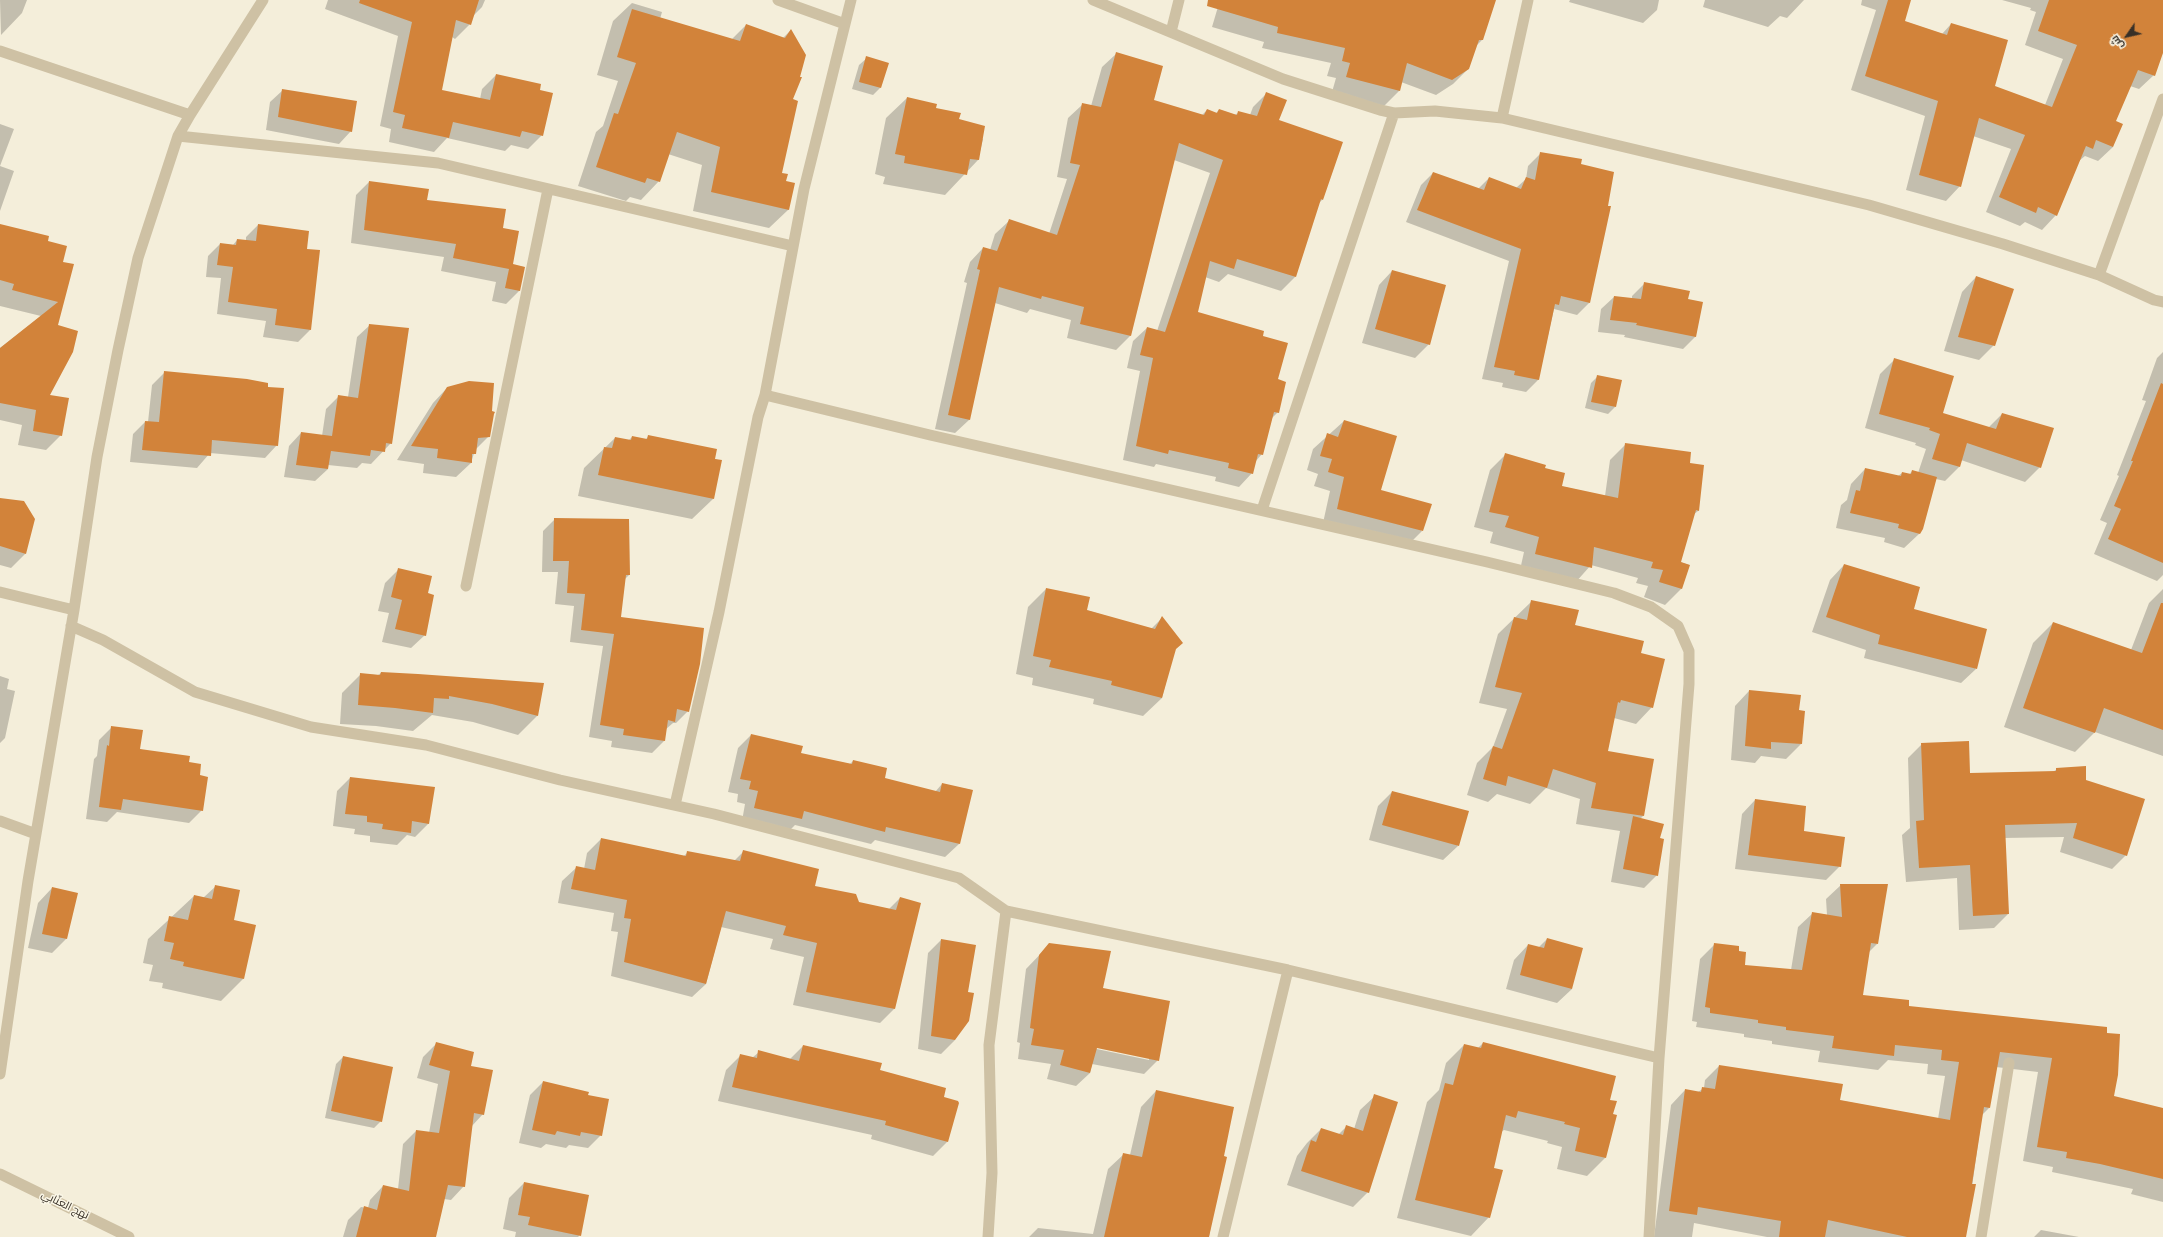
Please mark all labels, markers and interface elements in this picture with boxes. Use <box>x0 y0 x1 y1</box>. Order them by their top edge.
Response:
north arrow <box>2107 16 2147 56</box>
text: ش <box>2107 33 2127 52</box>
street label: نهج العنّابي <box>39 1188 91 1222</box>

